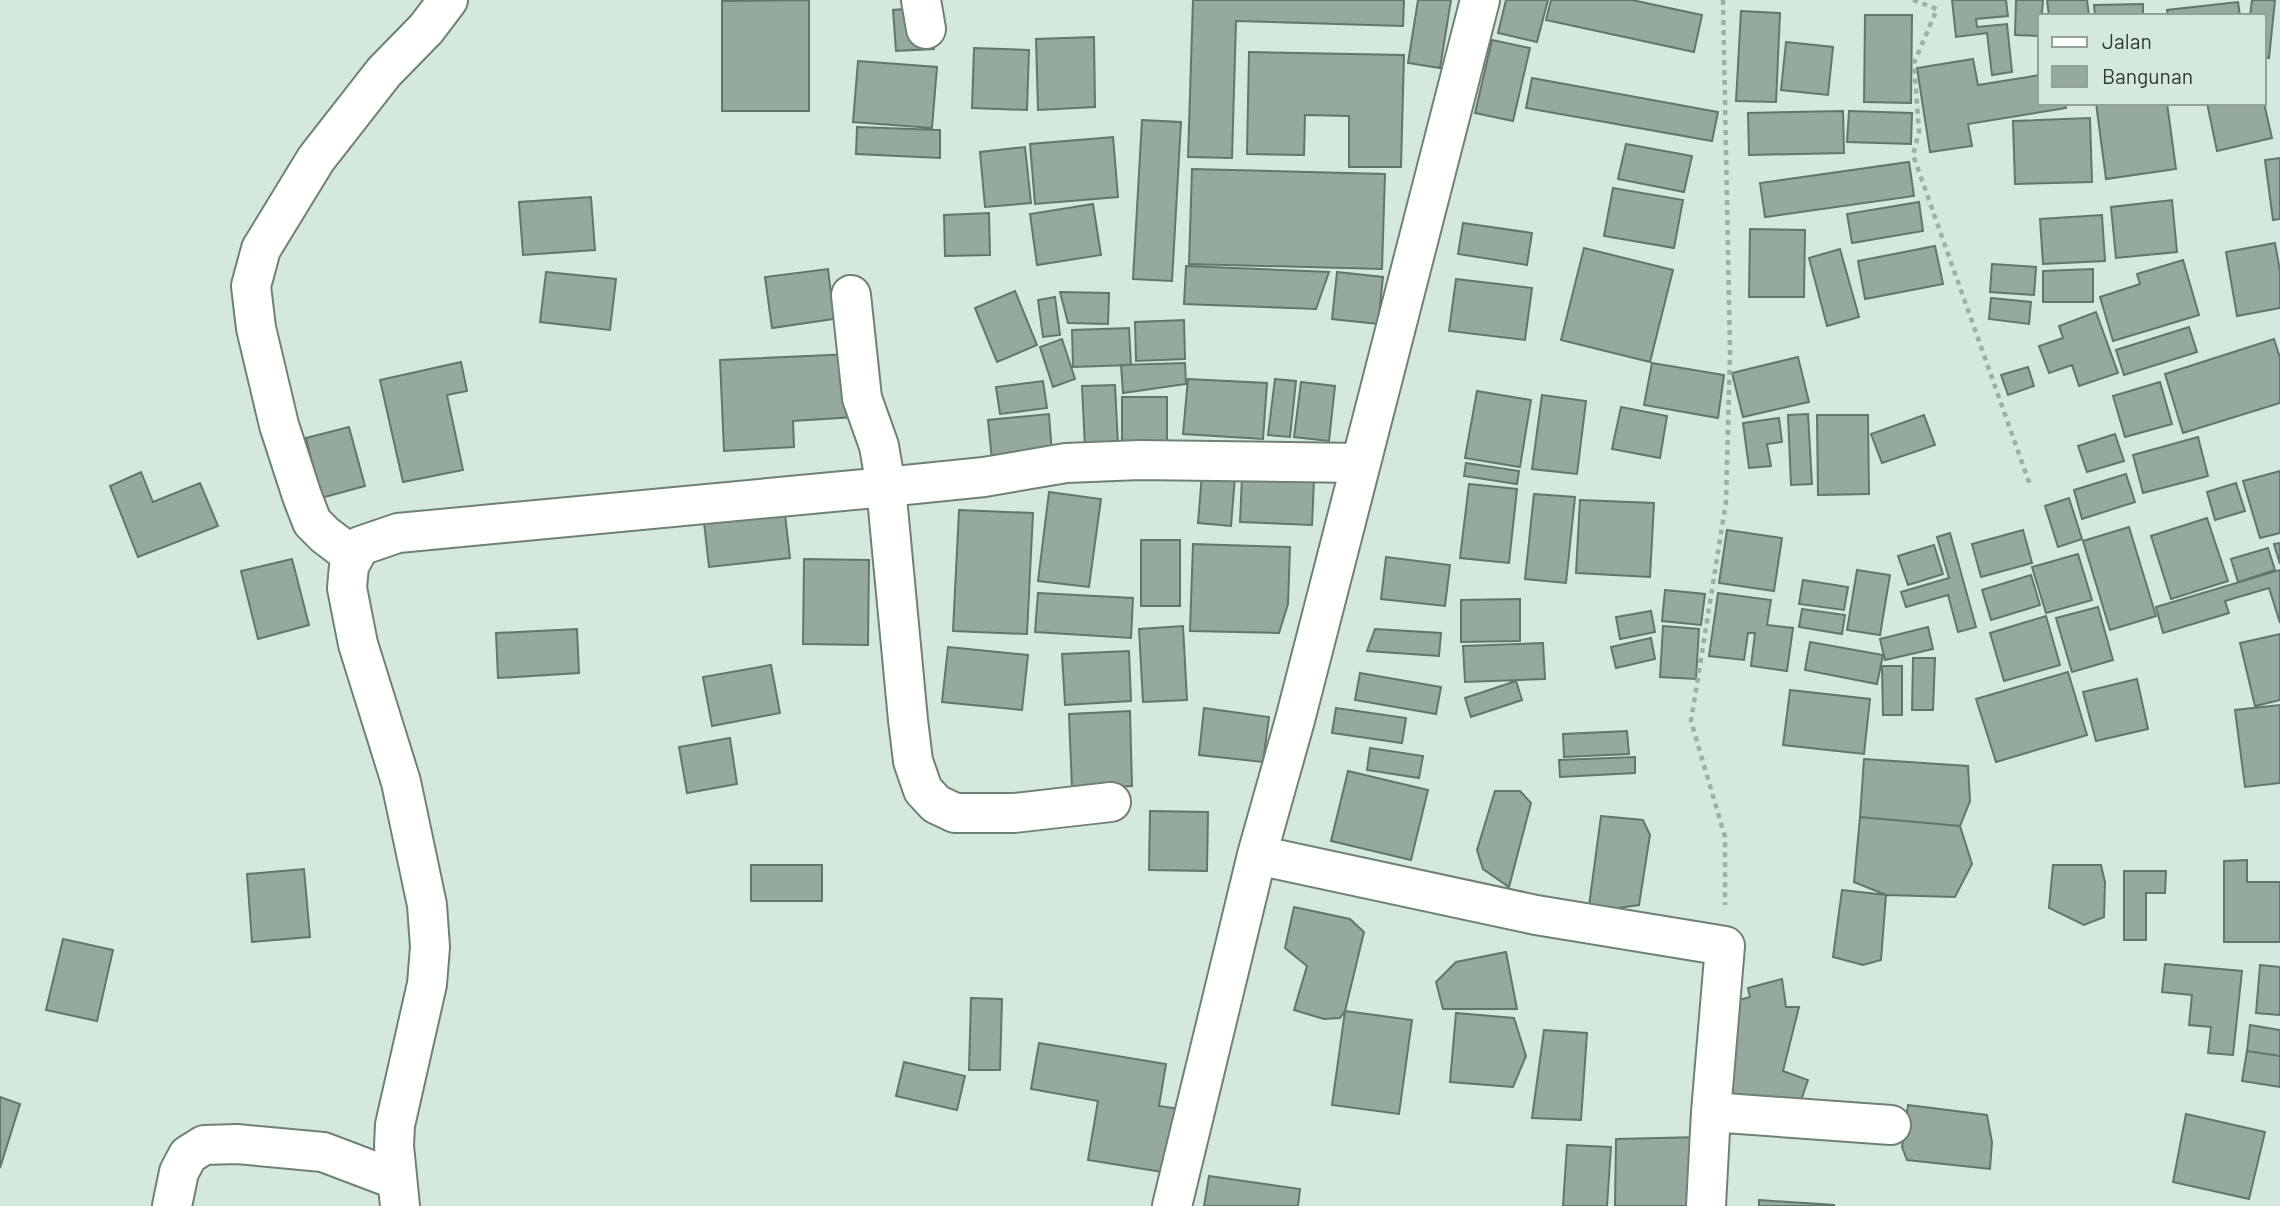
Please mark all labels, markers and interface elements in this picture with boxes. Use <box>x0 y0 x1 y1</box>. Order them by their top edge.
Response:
legend <box>2038 14 2266 105</box>
text: Jalan <box>2102 28 2152 53</box>
text: Bangunan <box>2102 63 2193 88</box>

